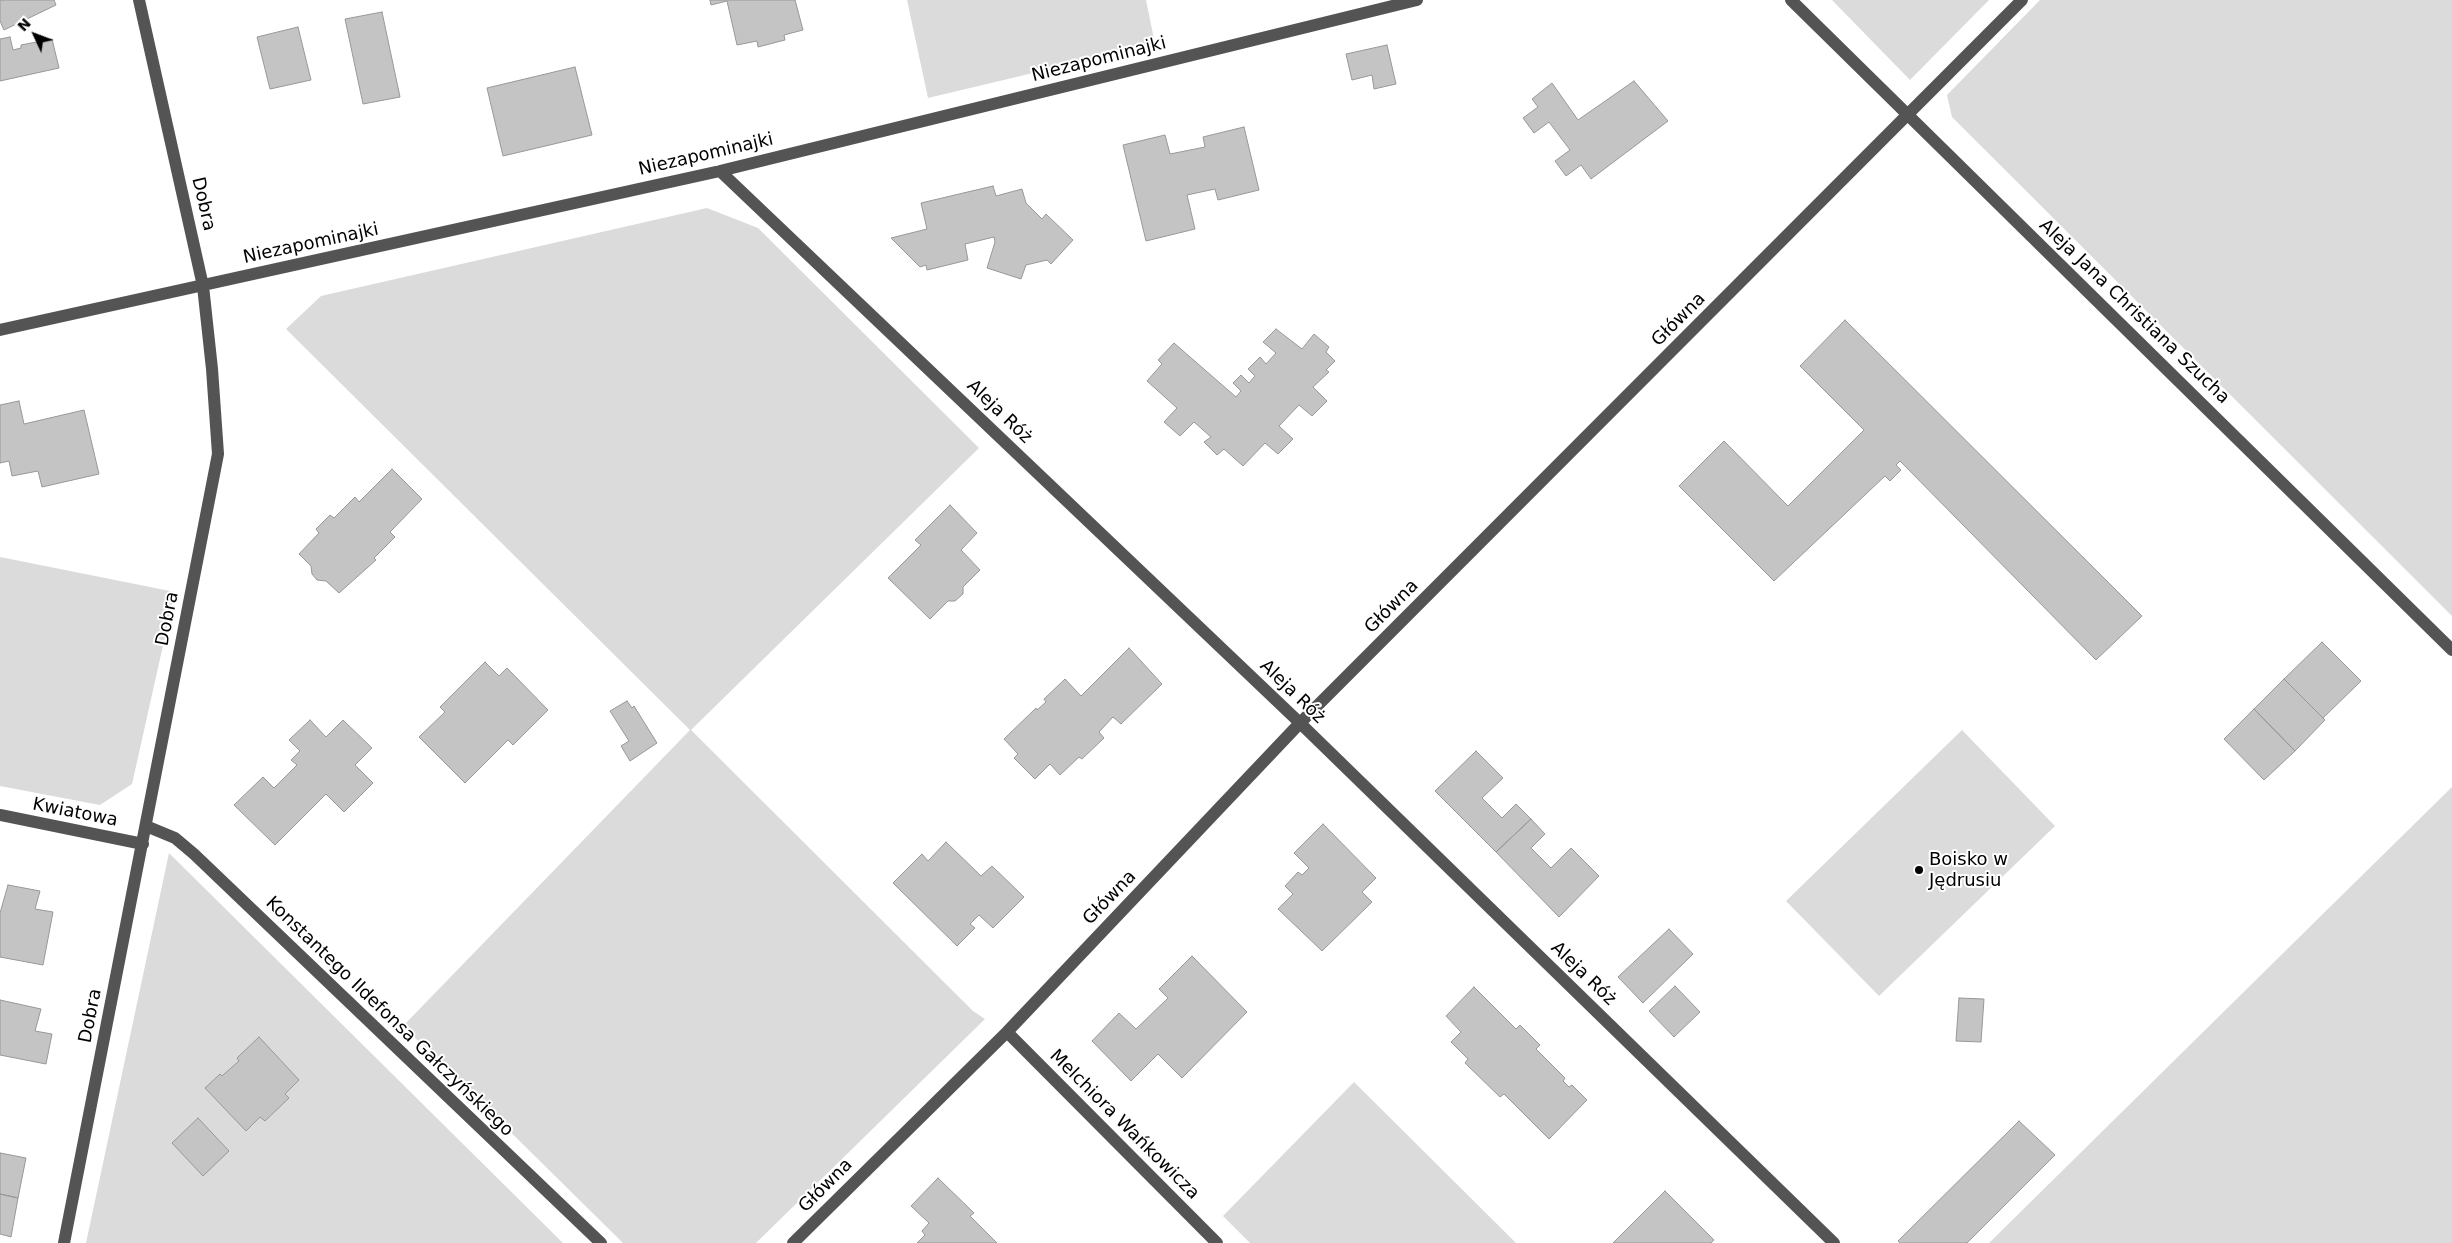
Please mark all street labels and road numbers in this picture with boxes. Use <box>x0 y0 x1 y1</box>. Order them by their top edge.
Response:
street label: Niezapominajki <box>1030 33 1168 87</box>
street label: Niezapominajki <box>636 129 776 181</box>
street label: Dobra <box>186 175 220 233</box>
street label: Aleja Jana Christiana Szucha <box>2034 215 2234 409</box>
street label: Niezapominajki <box>241 219 381 269</box>
street label: Główna <box>1648 289 1710 351</box>
street label: Aleja Róż <box>962 376 1036 448</box>
street label: Główna <box>1361 576 1423 638</box>
street label: Dobra <box>152 590 184 648</box>
street label: Aleja Róż <box>1255 656 1329 728</box>
street label: Kwiatowa <box>31 794 119 832</box>
street label: Główna <box>1079 866 1141 930</box>
street label: Konstantego Ildefonsa Gałczyńskiego <box>261 893 517 1141</box>
street label: Aleja Róż <box>1546 938 1620 1010</box>
street label: Dobra <box>75 987 107 1045</box>
street label: Melchiora Wańkowicza <box>1045 1046 1203 1204</box>
street label: Główna <box>795 1155 857 1217</box>

